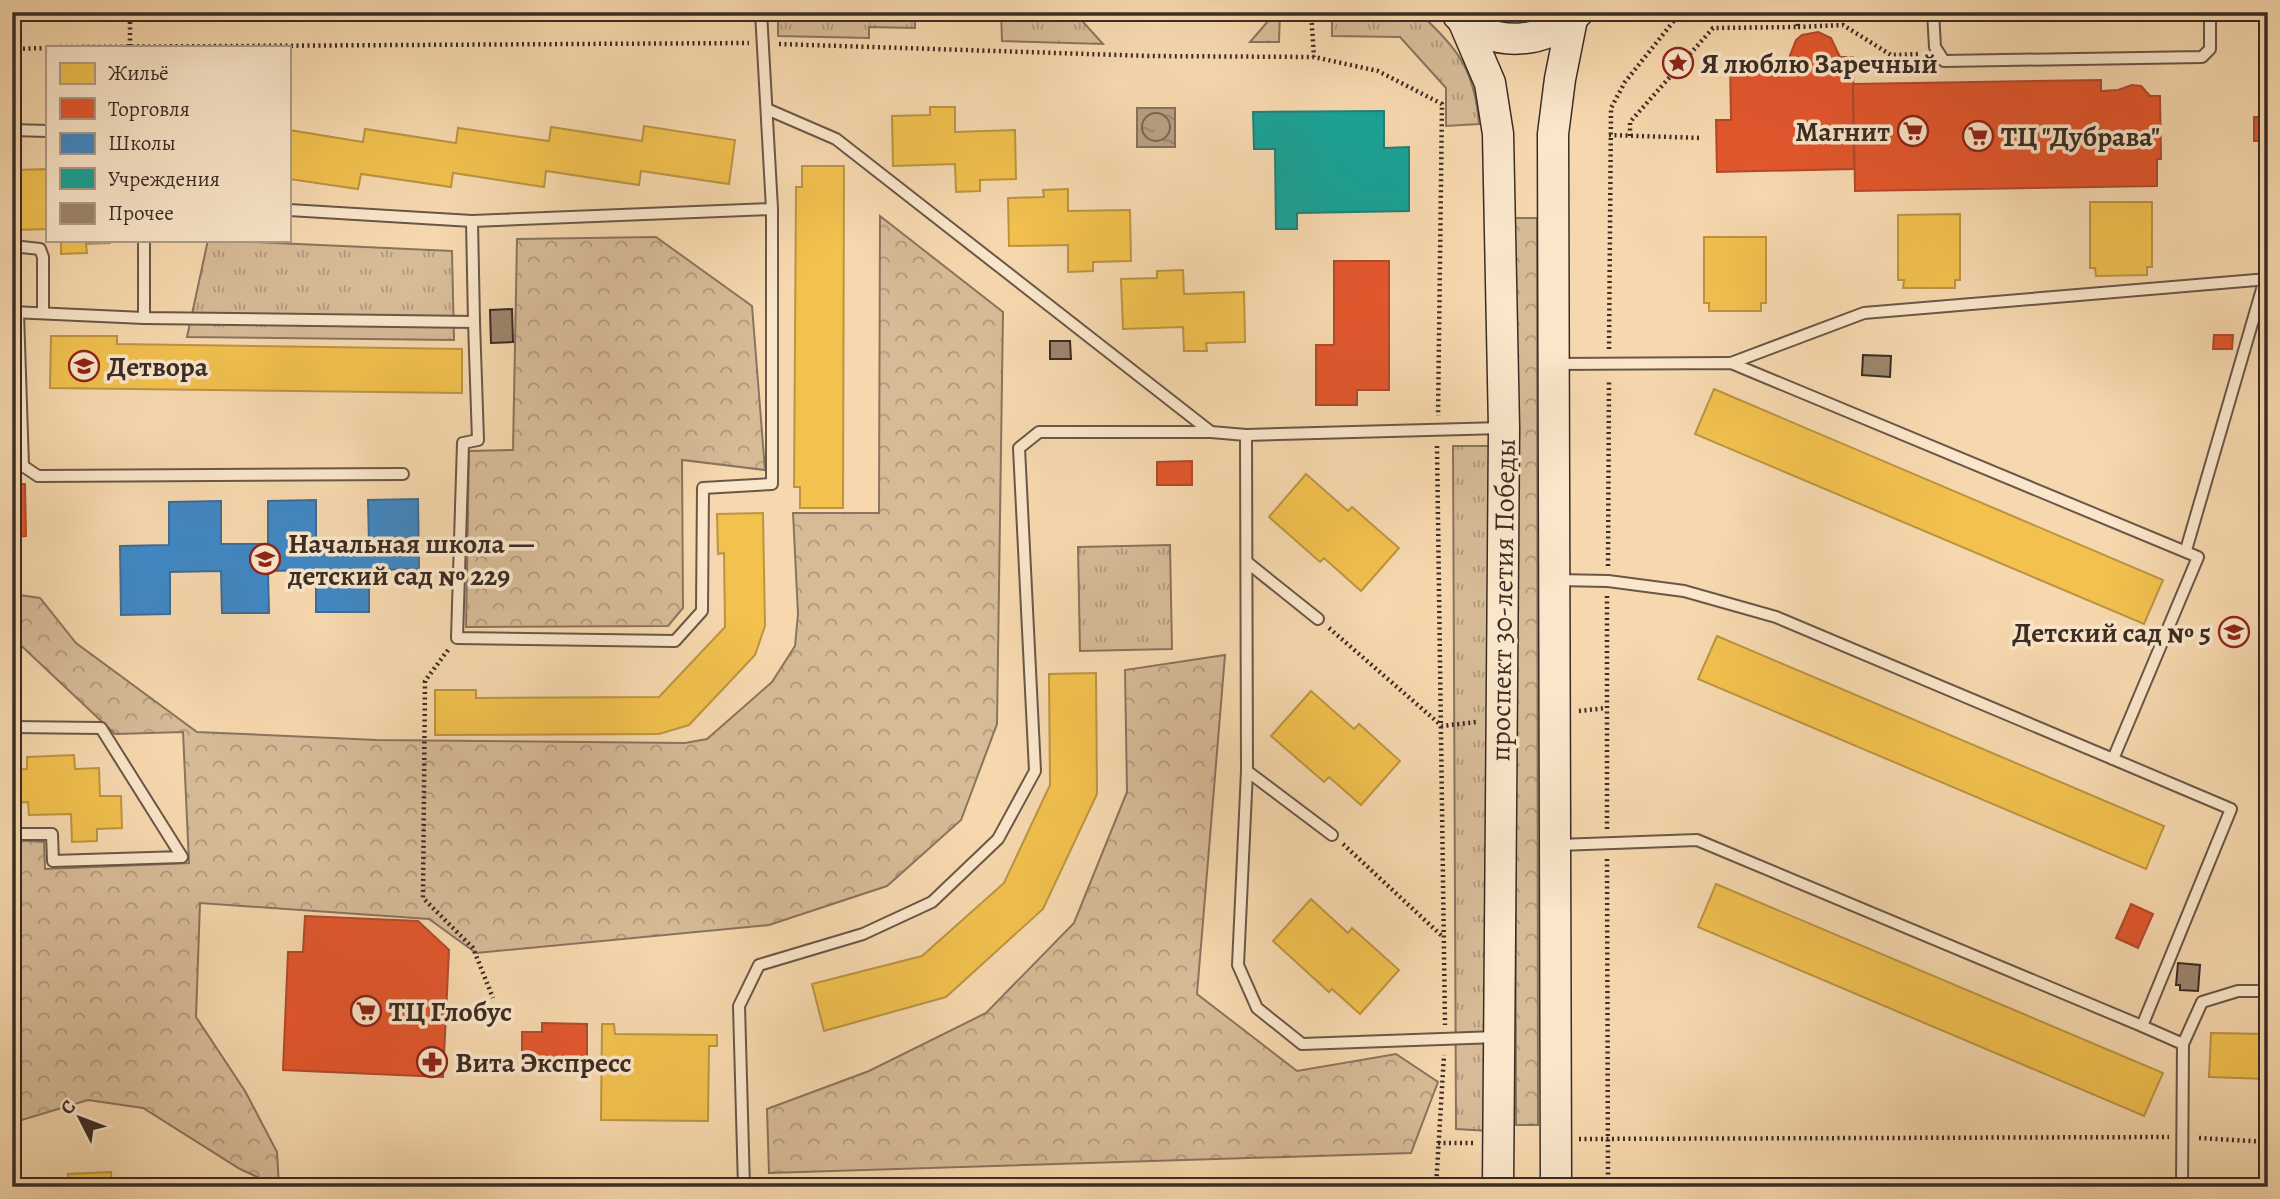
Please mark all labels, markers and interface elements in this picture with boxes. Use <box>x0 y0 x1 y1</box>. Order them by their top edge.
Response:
place label: Я люблю Заречный <box>1701 45 1938 83</box>
legend <box>46 46 290 242</box>
place icon: Я люблю Заречный <box>1661 46 1695 80</box>
text: Жильё <box>108 59 169 87</box>
text: Торговля <box>108 95 190 123</box>
place label: Магнит <box>1795 113 1890 151</box>
supermarket icon: Магнит <box>1896 114 1930 148</box>
place label: ТЦ "Дубрава" <box>2001 118 2160 156</box>
supermarket icon: ТЦ "Дубрава" <box>1961 119 1995 153</box>
text: Школы <box>108 129 176 157</box>
text: Учреждения <box>108 165 220 193</box>
text: Прочее <box>108 199 174 227</box>
place label: Детвора <box>107 348 209 386</box>
school or university icon: Детвора <box>67 349 101 383</box>
street label: проспект 30-летия Победы <box>1481 438 1525 762</box>
place label: Начальная школа — детский сад № 229 <box>287 525 534 595</box>
school or university icon: Начальная школа — детский сад № 229 <box>248 542 282 576</box>
place label: Детский сад № 5 <box>2012 614 2211 652</box>
school or university icon: Детский сад № 5 <box>2217 615 2251 649</box>
place label: ТЦ Глобус <box>389 993 512 1031</box>
supermarket icon: ТЦ Глобус <box>349 994 383 1028</box>
place label: Вита Экспресс <box>455 1044 632 1082</box>
pharmacy icon: Вита Экспресс <box>415 1045 449 1079</box>
north arrow <box>46 1084 116 1154</box>
text: С <box>55 1094 82 1120</box>

